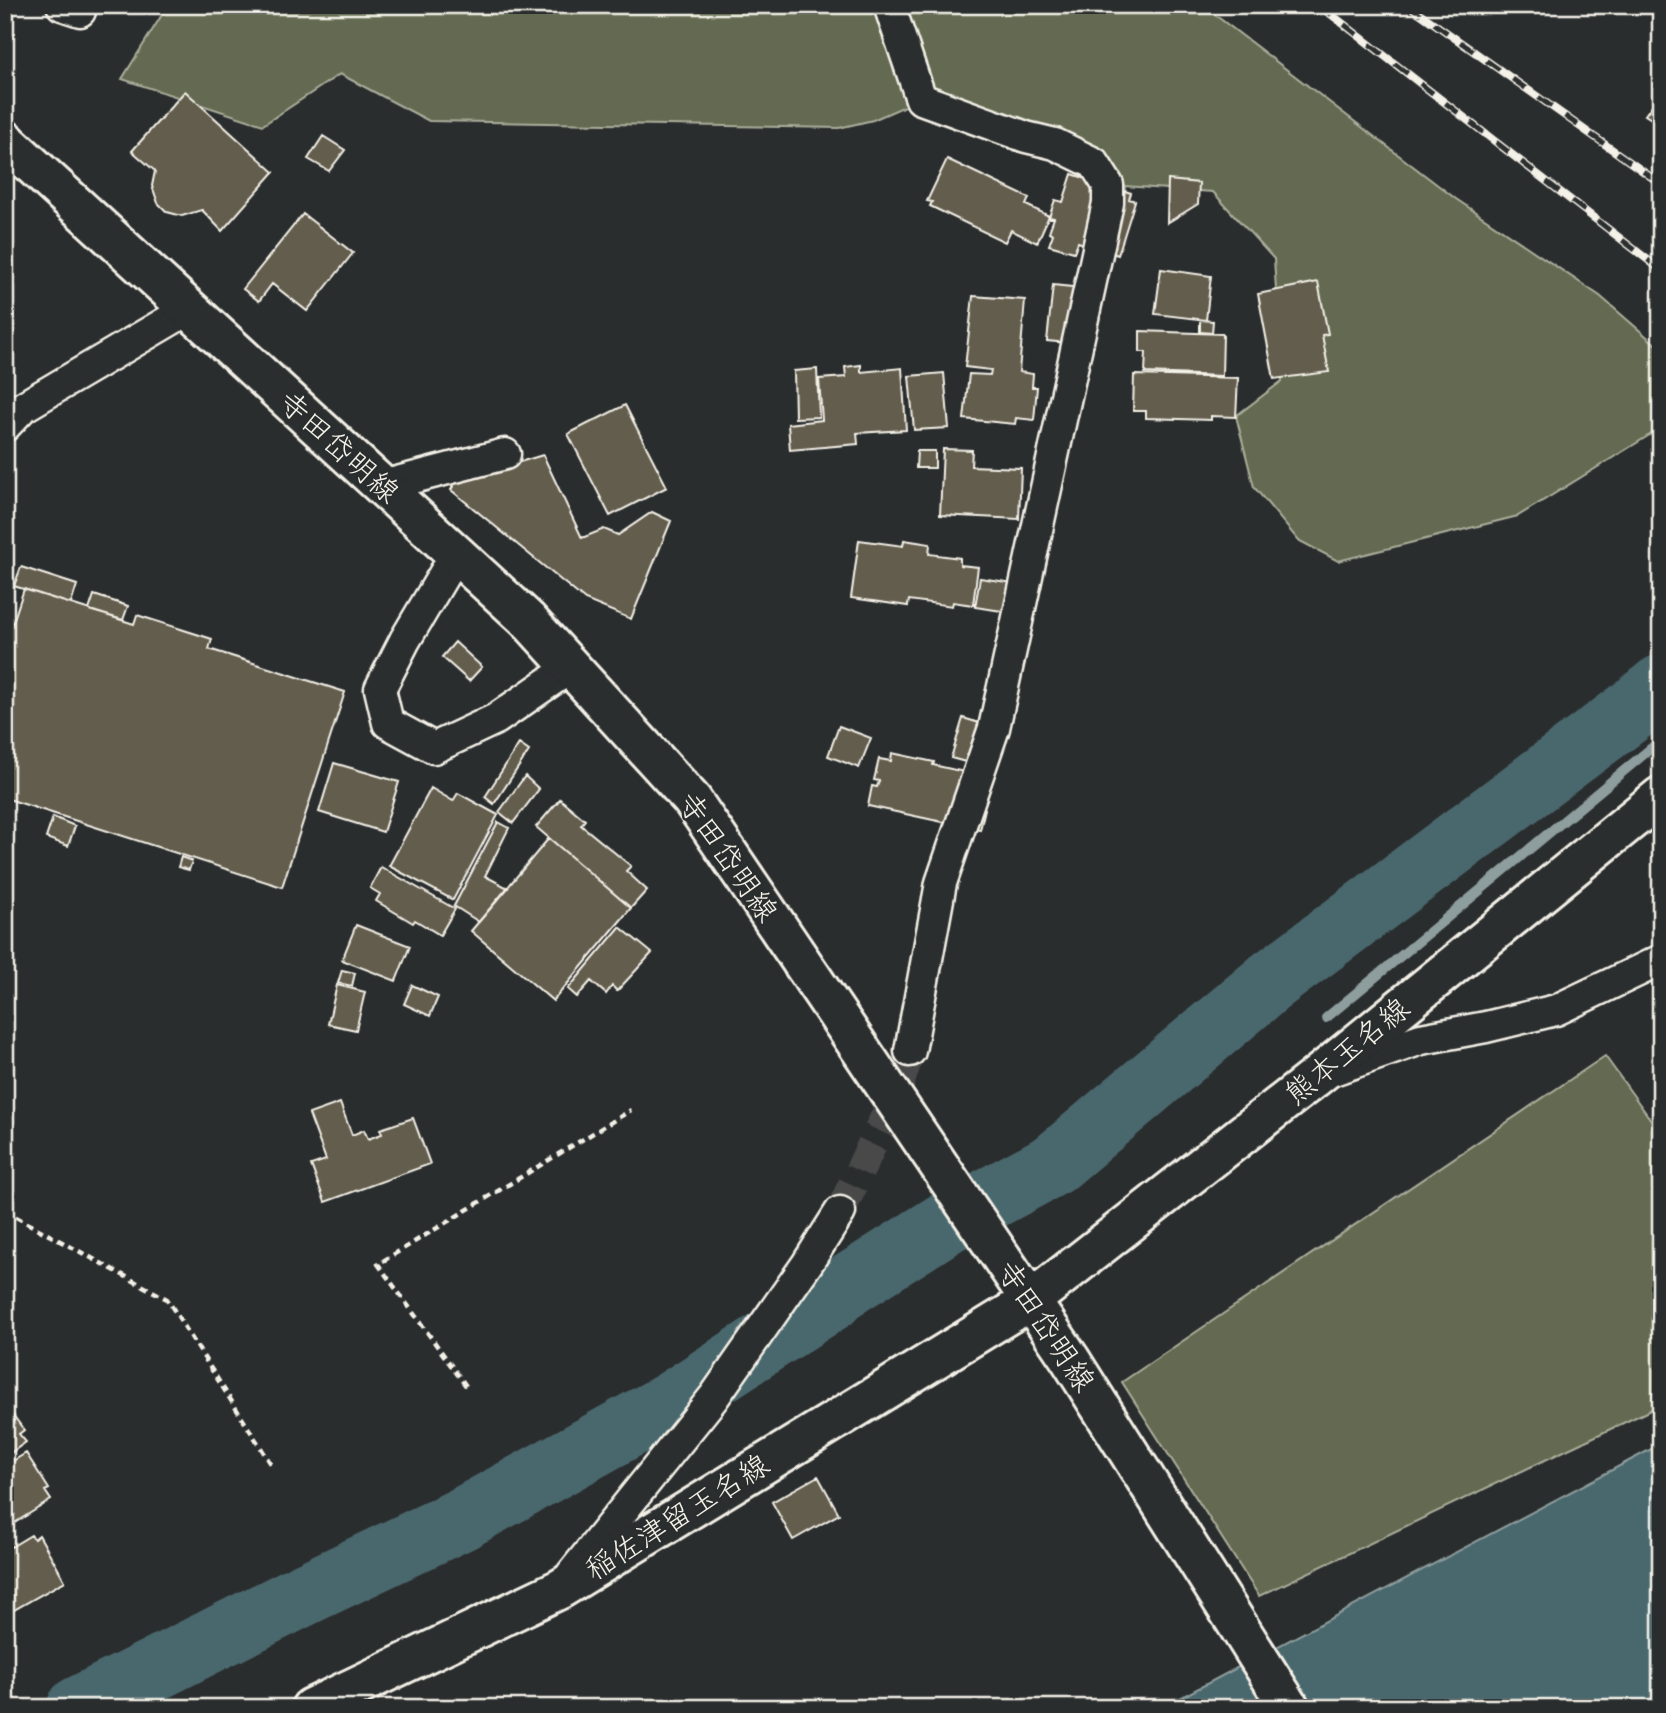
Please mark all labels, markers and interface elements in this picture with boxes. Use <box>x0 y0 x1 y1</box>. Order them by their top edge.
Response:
street label: 寺田岱明線 <box>271 383 407 511</box>
street label: 寺田岱明線 <box>669 785 787 929</box>
street label: 熊本玉名線 <box>1277 989 1417 1113</box>
street label: 寺田岱明線 <box>988 1253 1104 1399</box>
street label: 稲佐津留玉名線 <box>578 1445 776 1589</box>

